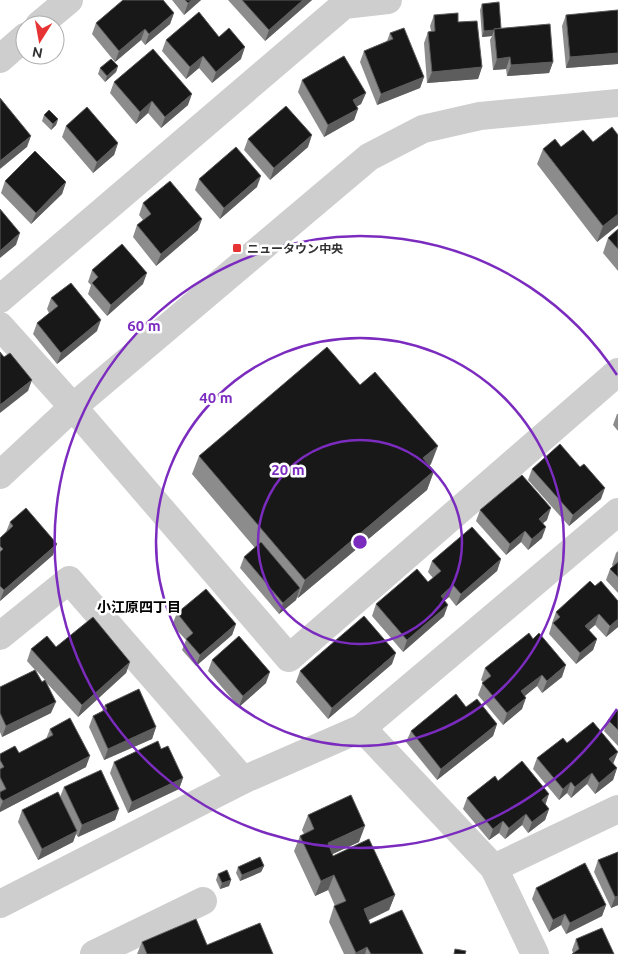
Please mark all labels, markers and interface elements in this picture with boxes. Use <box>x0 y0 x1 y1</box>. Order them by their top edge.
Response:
north arrow <box>15 15 65 65</box>
text: N <box>31 44 44 62</box>
marker: ニュータウン中央 <box>231 242 243 254</box>
place label: ニュータウン中央 <box>247 242 343 255</box>
text: 60 m <box>127 317 161 334</box>
text: 40 m <box>199 389 233 406</box>
text: 20 m <box>271 461 305 478</box>
centre of rings <box>351 533 369 551</box>
district label: 小江原四丁目 <box>97 599 181 615</box>

